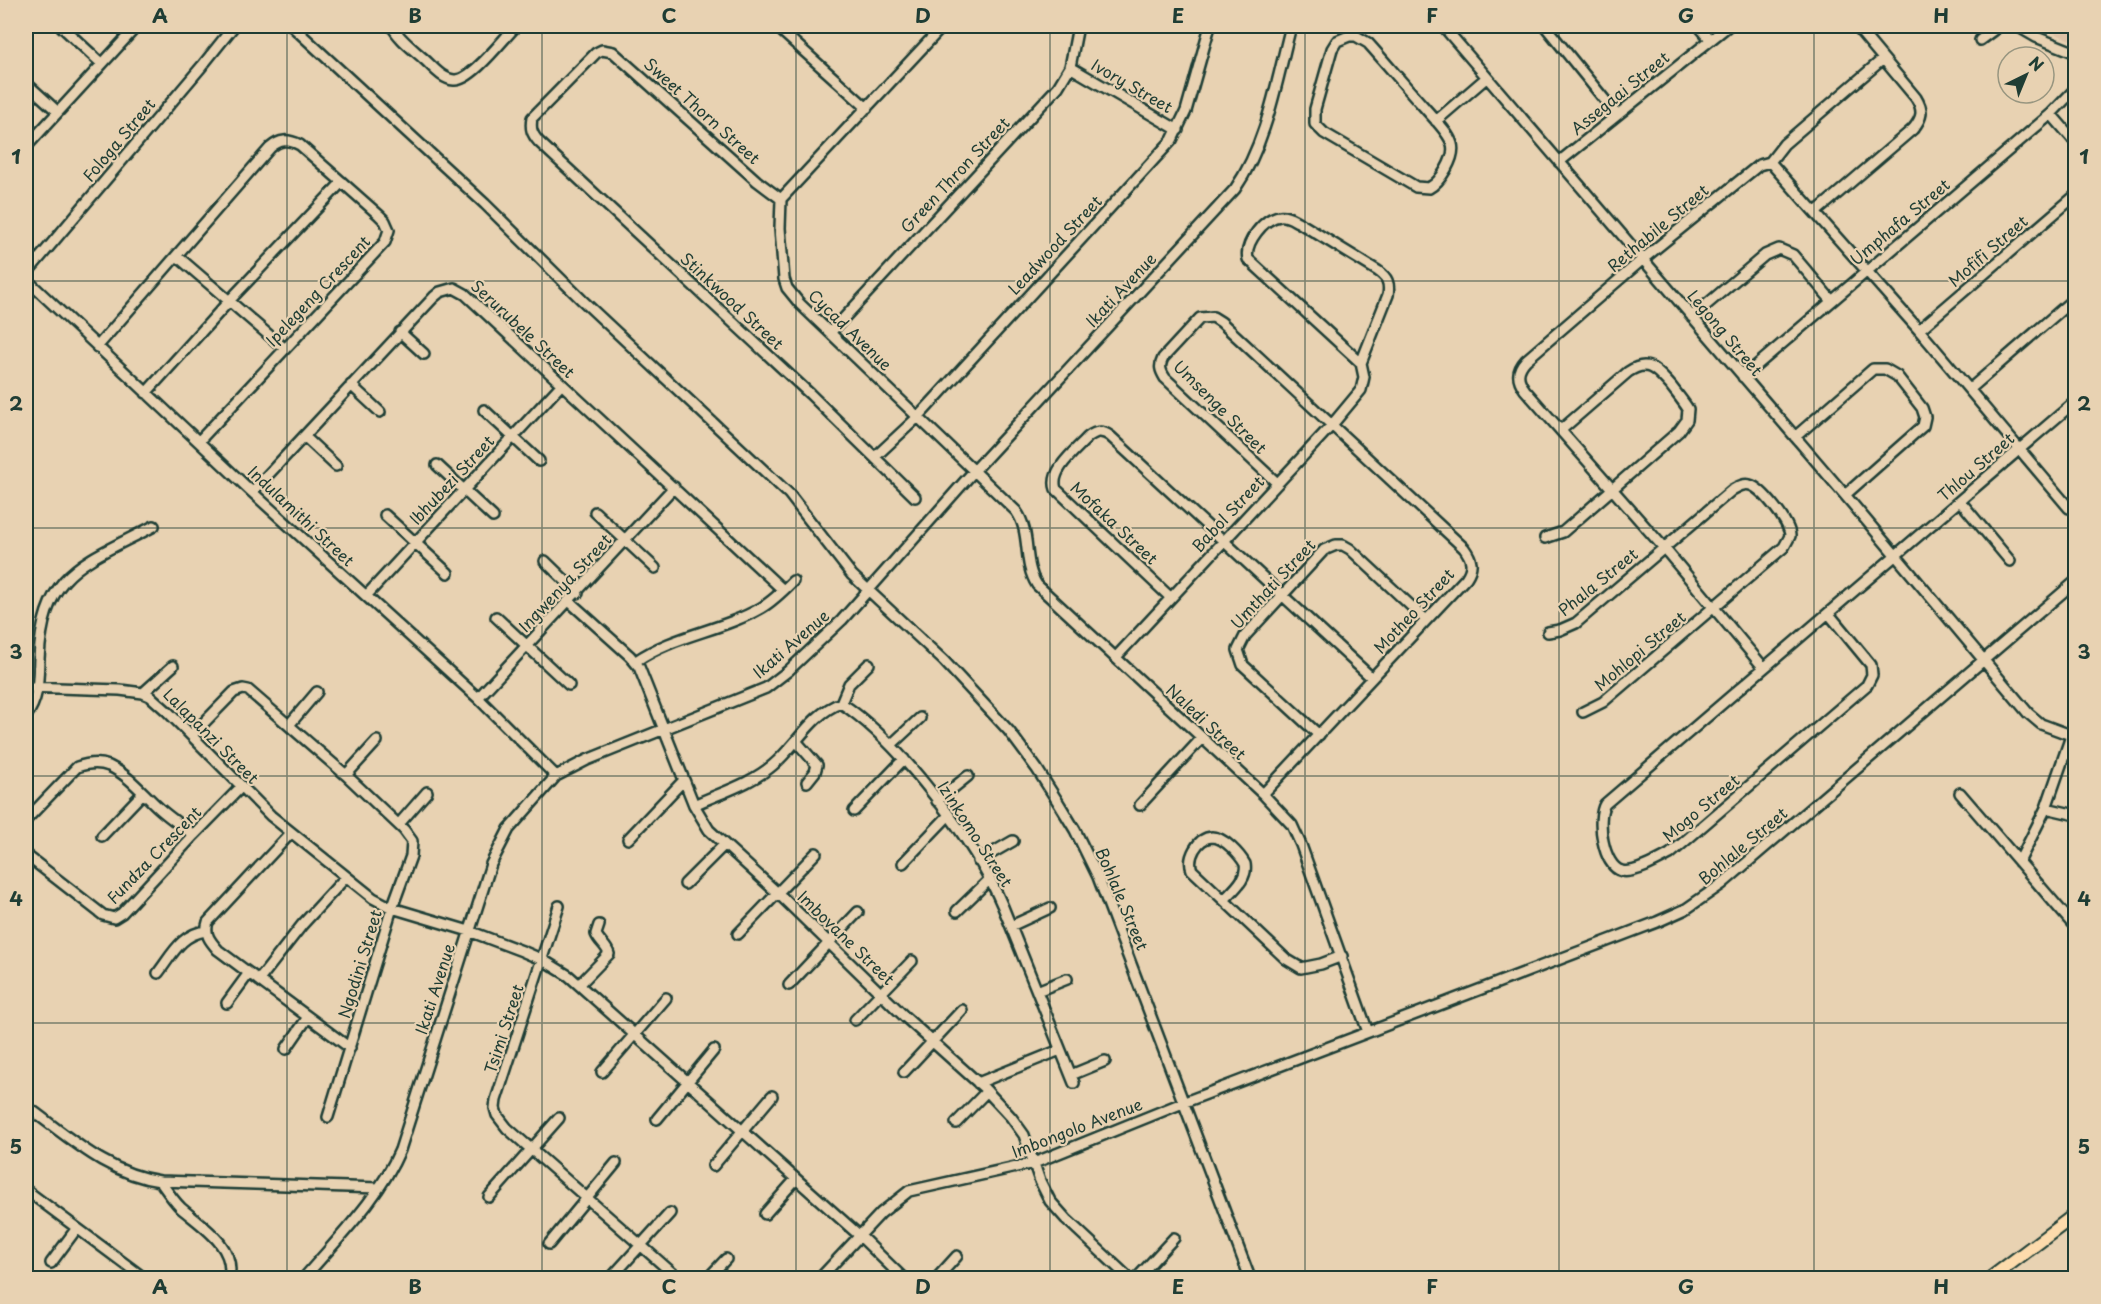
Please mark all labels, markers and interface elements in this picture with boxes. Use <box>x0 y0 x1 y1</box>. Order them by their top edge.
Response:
text: A <box>152 0 168 30</box>
text: B <box>408 0 422 30</box>
text: C <box>661 0 677 30</box>
text: D <box>915 0 931 30</box>
text: E <box>1172 0 1184 30</box>
text: F <box>1426 0 1438 30</box>
text: G <box>1678 0 1694 30</box>
text: H <box>1933 0 1949 30</box>
street label: Assegaai Street <box>1565 45 1674 140</box>
north arrow <box>1996 45 2056 105</box>
text: N <box>2024 50 2050 76</box>
street label: Sweet Thorn Street <box>639 51 766 169</box>
street label: Ivory Street <box>1087 52 1178 118</box>
street label: Fologa Street <box>76 92 161 186</box>
street label: Green Thron Street <box>894 111 1015 238</box>
text: 1 <box>11 141 21 171</box>
text: 1 <box>2079 141 2089 171</box>
street label: Umphafa Street <box>1844 172 1955 270</box>
street label: Rethabile Street <box>1602 177 1714 277</box>
street label: Leadwood Street <box>1002 189 1107 299</box>
street label: Mofifi Street <box>1942 208 2033 292</box>
street label: Ipelegeng Crescent <box>259 229 375 351</box>
street label: Stinkwood Street <box>676 246 790 355</box>
street label: Ikati Avenue <box>1079 246 1161 332</box>
street label: Serurubele Street <box>466 274 581 383</box>
street label: Cycad Avenue <box>803 283 898 376</box>
street label: Legong Street <box>1682 284 1769 381</box>
street label: Umsenge Street <box>1168 354 1273 459</box>
text: 2 <box>9 388 23 418</box>
text: 2 <box>2077 388 2091 418</box>
street label: Thlou Street <box>1932 426 2019 506</box>
street label: Ibhubezi Street <box>403 429 500 530</box>
street label: Indulamithi Street <box>243 459 360 571</box>
street label: Babol Street <box>1185 469 1269 557</box>
street label: Mofaka Street <box>1066 475 1164 570</box>
street label: Ingwenya Street <box>512 527 617 637</box>
street label: Umthati Street <box>1224 533 1321 634</box>
street label: Phala Street <box>1552 541 1643 621</box>
street label: Motheo Street <box>1367 562 1459 658</box>
street label: Ikati Avenue <box>747 603 834 683</box>
street label: Mohlopi Street <box>1588 604 1691 696</box>
text: 3 <box>9 636 23 666</box>
text: 3 <box>2077 636 2091 666</box>
street label: Naledi Street <box>1161 678 1252 765</box>
street label: Lalapanzi Street <box>158 682 265 789</box>
street label: Mogo Street <box>1657 767 1745 847</box>
street label: Izinkomo Street <box>932 776 1019 892</box>
street label: Fundza Crescent <box>100 800 206 908</box>
street label: Bohlale Street <box>1693 801 1792 890</box>
street label: Bohlale Street <box>1090 843 1156 954</box>
text: 4 <box>9 883 23 913</box>
text: 4 <box>2077 883 2091 913</box>
street label: Imbovane Street <box>793 885 901 990</box>
street label: Ngodini Street <box>331 906 387 1021</box>
street label: Ikati Avenue <box>408 940 460 1037</box>
street label: Tsimi Street <box>477 981 529 1076</box>
street label: Imbongolo Avenue <box>1008 1091 1146 1163</box>
text: 5 <box>10 1131 22 1161</box>
text: 5 <box>2078 1131 2090 1161</box>
text: A <box>152 1271 168 1301</box>
text: B <box>408 1271 422 1301</box>
text: C <box>661 1271 677 1301</box>
text: D <box>915 1271 931 1301</box>
text: E <box>1172 1271 1184 1301</box>
text: F <box>1426 1271 1438 1301</box>
text: G <box>1678 1271 1694 1301</box>
text: H <box>1933 1271 1949 1301</box>

